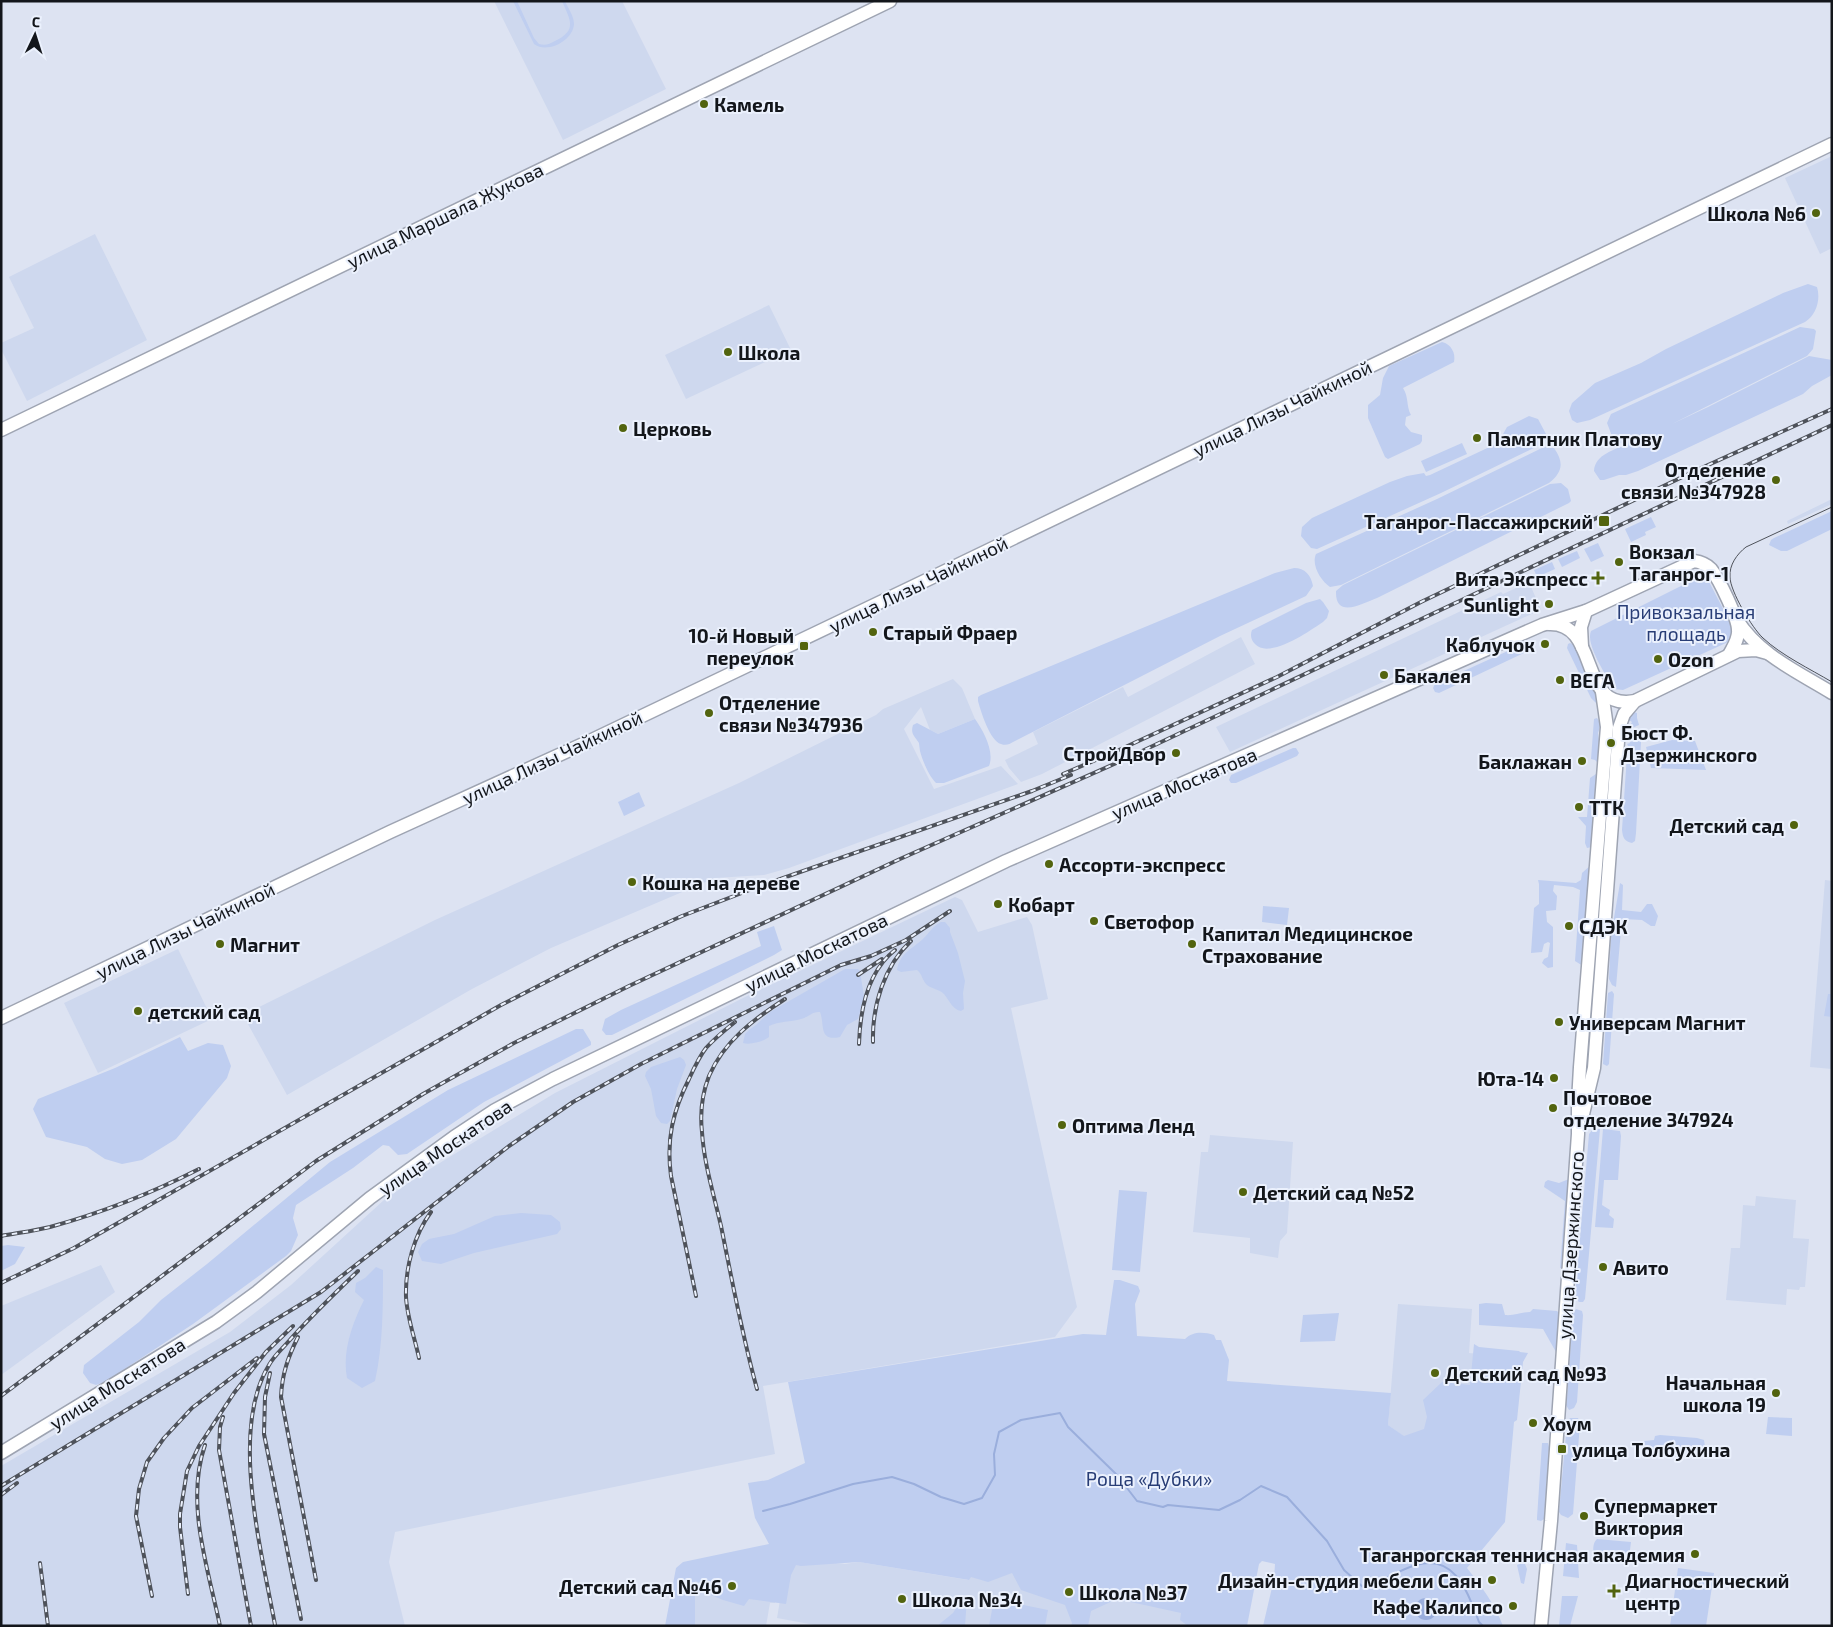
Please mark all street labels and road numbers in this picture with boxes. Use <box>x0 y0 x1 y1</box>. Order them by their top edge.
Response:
street label: улица Маршала Жукова <box>343 157 547 274</box>
street label: улица Лизы Чайкиной <box>1189 355 1376 462</box>
street label: улица Лизы Чайкиной <box>825 531 1012 638</box>
street label: улица Лизы Чайкиной <box>458 705 646 810</box>
street label: улица Москатова <box>1108 742 1261 825</box>
street label: улица Лизы Чайкиной <box>92 877 279 984</box>
street label: улица Москатова <box>741 908 892 997</box>
street label: улица Москатова <box>374 1094 517 1201</box>
street label: улица Дзержинского <box>1552 1150 1589 1340</box>
street label: улица Москатова <box>45 1332 190 1435</box>

